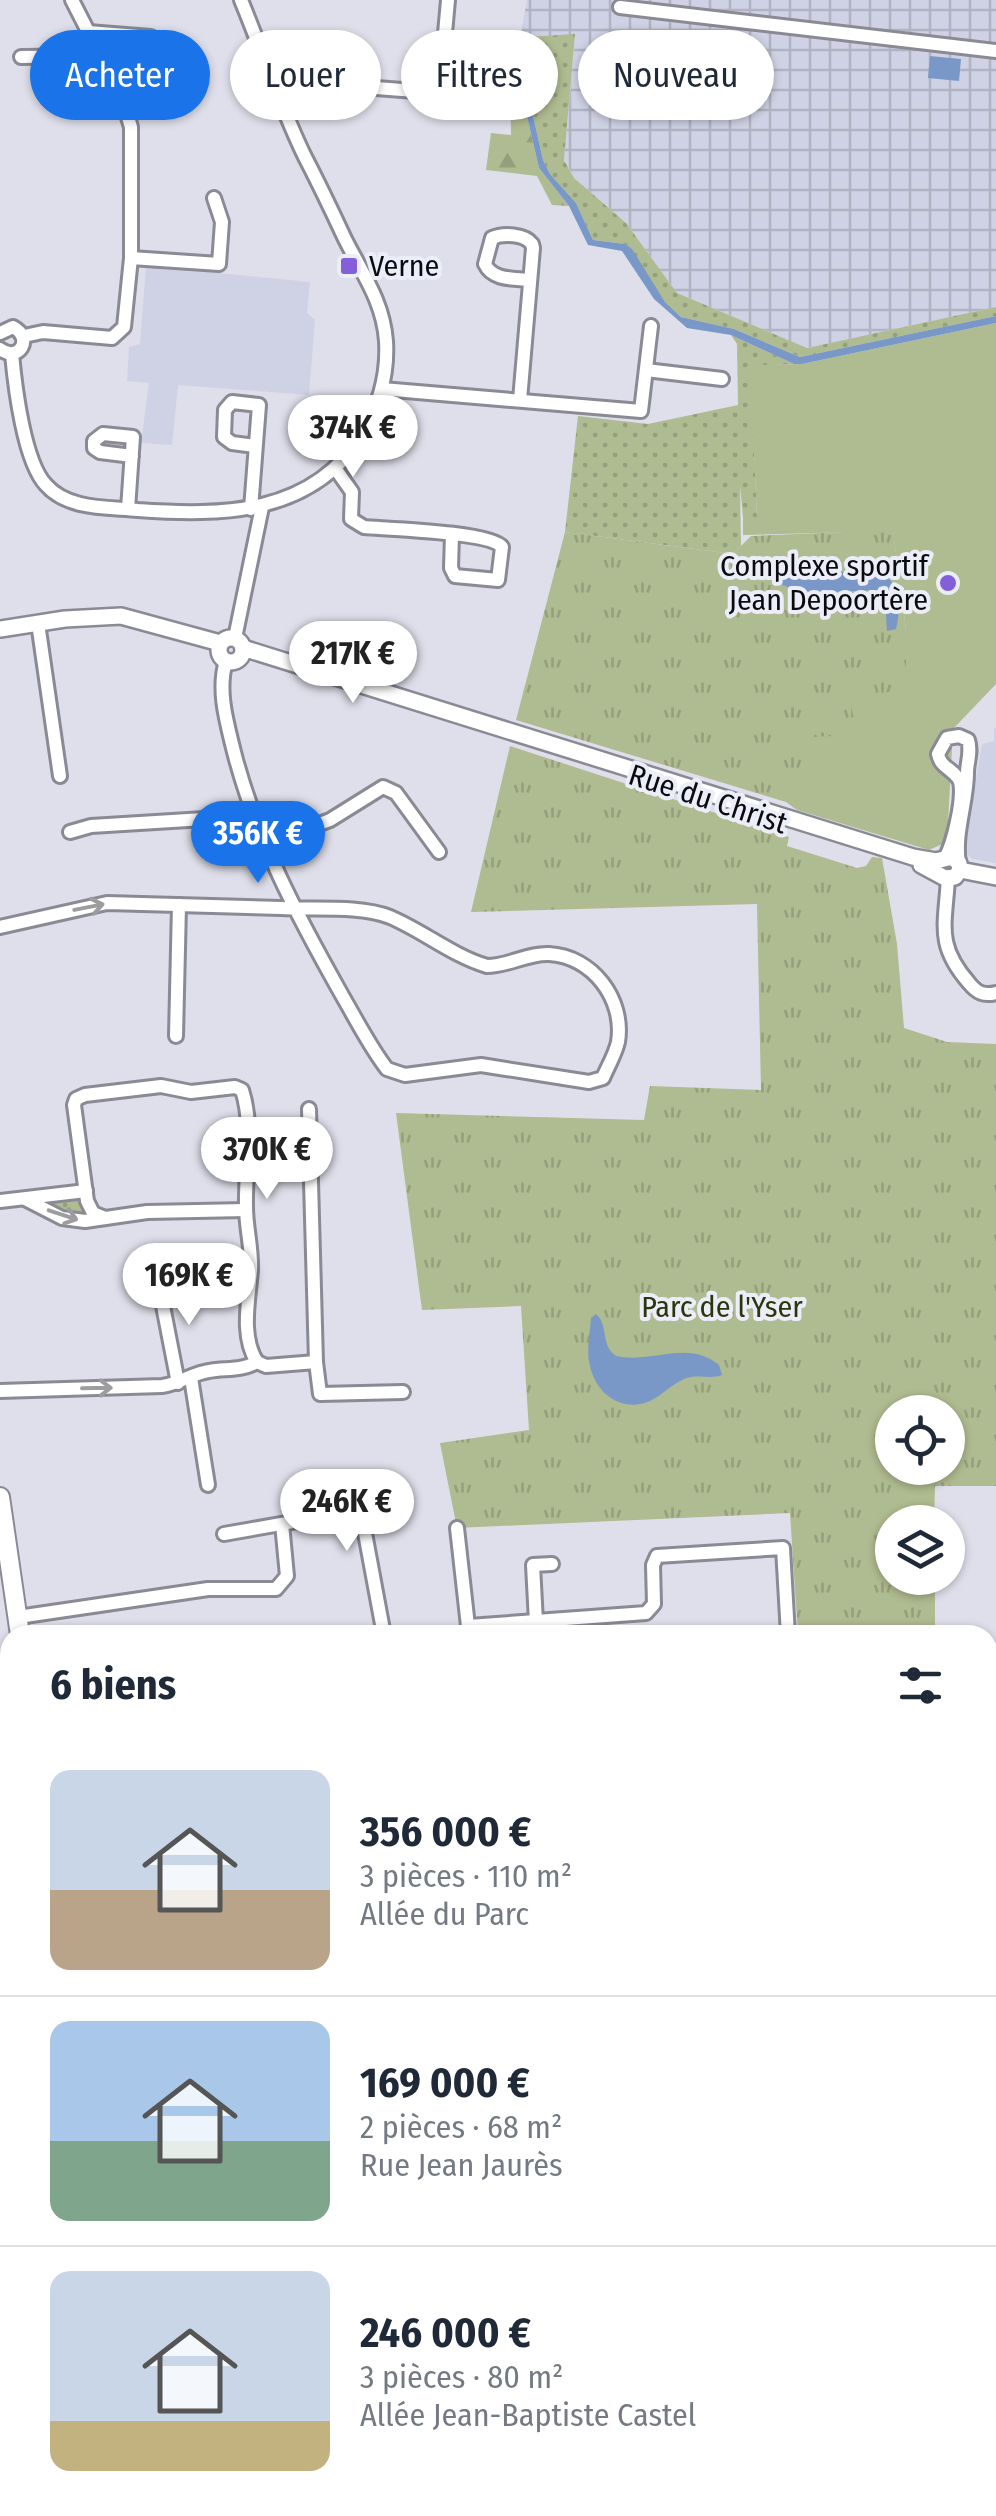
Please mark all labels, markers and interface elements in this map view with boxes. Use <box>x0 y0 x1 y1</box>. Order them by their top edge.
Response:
chip: Acheter <box>30 30 210 120</box>
chip: Louer <box>230 30 381 120</box>
chip: Filtres <box>401 30 558 120</box>
chip: Nouveau <box>578 30 774 120</box>
place label: Verne <box>369 248 439 284</box>
marker: Verne <box>338 255 360 277</box>
pin: 374K € <box>272 395 434 480</box>
text: 374K € <box>310 408 396 446</box>
place label: Complexe sportif Jean Depoortère <box>720 548 930 618</box>
marker: Complexe sportif Jean Depoortère <box>937 572 959 594</box>
pin: 217K € <box>272 621 434 706</box>
text: 217K € <box>311 634 395 672</box>
street label: Rue du Christ <box>624 757 792 842</box>
pin: 356K € <box>177 801 339 886</box>
text: 356K € <box>213 814 303 852</box>
one-way arrow <box>72 896 104 915</box>
pin: 370K € <box>186 1117 348 1202</box>
text: 370K € <box>223 1130 311 1168</box>
one-way arrow <box>46 1207 78 1225</box>
pin: 169K € <box>108 1243 270 1328</box>
text: 169K € <box>145 1256 233 1294</box>
park label: Parc de l'Yser <box>641 1289 803 1325</box>
one-way arrow <box>81 1379 113 1398</box>
map controls <box>875 1395 965 1595</box>
button: locate <box>875 1395 965 1485</box>
pin: 246K € <box>266 1469 428 1554</box>
text: 246K € <box>302 1482 392 1520</box>
button: layers <box>875 1505 965 1595</box>
icon: filters <box>893 1658 948 1713</box>
text: 6 biens <box>50 1660 176 1710</box>
text: 356 000 € <box>360 1807 531 1857</box>
icon: home <box>130 1810 250 1930</box>
text: 3 pièces · 110 m² <box>360 1857 572 1895</box>
text: Allée du Parc <box>360 1895 529 1933</box>
text: 169 000 € <box>360 2058 530 2108</box>
icon: home <box>130 2061 250 2181</box>
text: 2 pièces · 68 m² <box>360 2108 562 2146</box>
text: Rue Jean Jaurès <box>360 2146 563 2184</box>
text: 246 000 € <box>360 2308 531 2358</box>
icon: home <box>130 2311 250 2431</box>
text: 3 pièces · 80 m² <box>360 2358 563 2396</box>
text: Allée Jean-Baptiste Castel <box>360 2396 696 2434</box>

